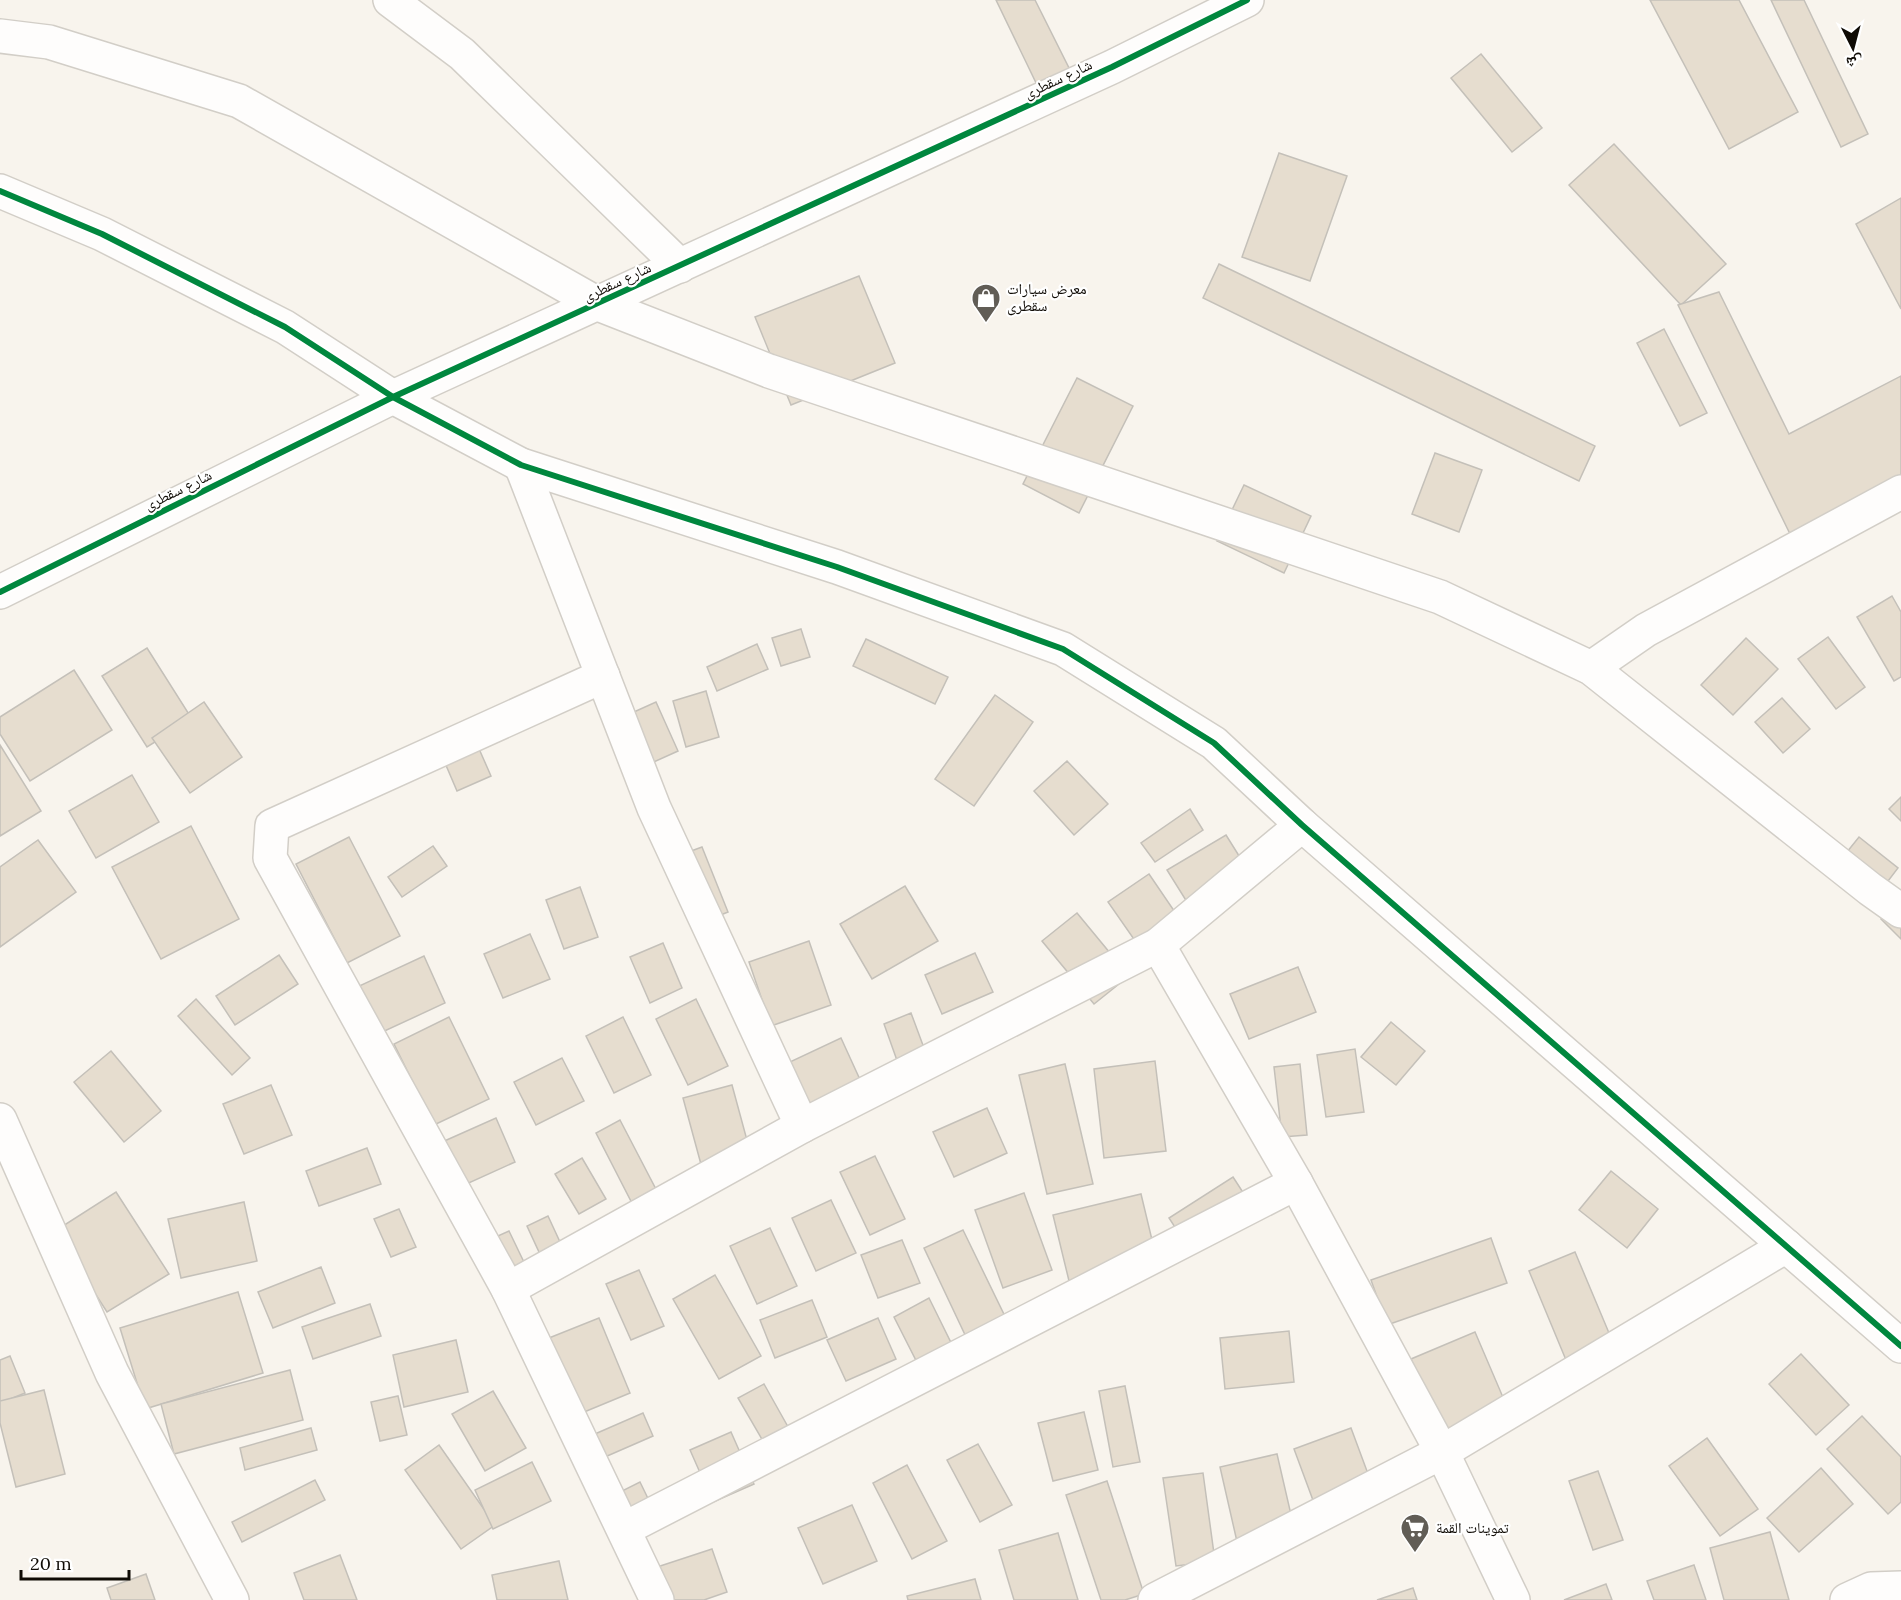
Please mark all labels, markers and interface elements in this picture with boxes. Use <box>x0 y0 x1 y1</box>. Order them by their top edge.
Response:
north arrow <box>1823 18 1883 78</box>
text: ش <box>1845 52 1864 74</box>
street label: شارع سقطرى <box>1021 54 1095 103</box>
street label: شارع سقطرى <box>580 257 654 306</box>
place label: معرض سيارات سقطرى <box>1007 279 1087 316</box>
shop icon: معرض سيارات سقطرى <box>970 282 1002 324</box>
street label: شارع سقطرى <box>141 465 215 515</box>
supermarket icon: تموينات القمة <box>1399 1512 1431 1554</box>
place label: تموينات القمة <box>1436 1518 1509 1537</box>
scale bar <box>21 1543 129 1581</box>
text: 20 m <box>30 1552 72 1575</box>

